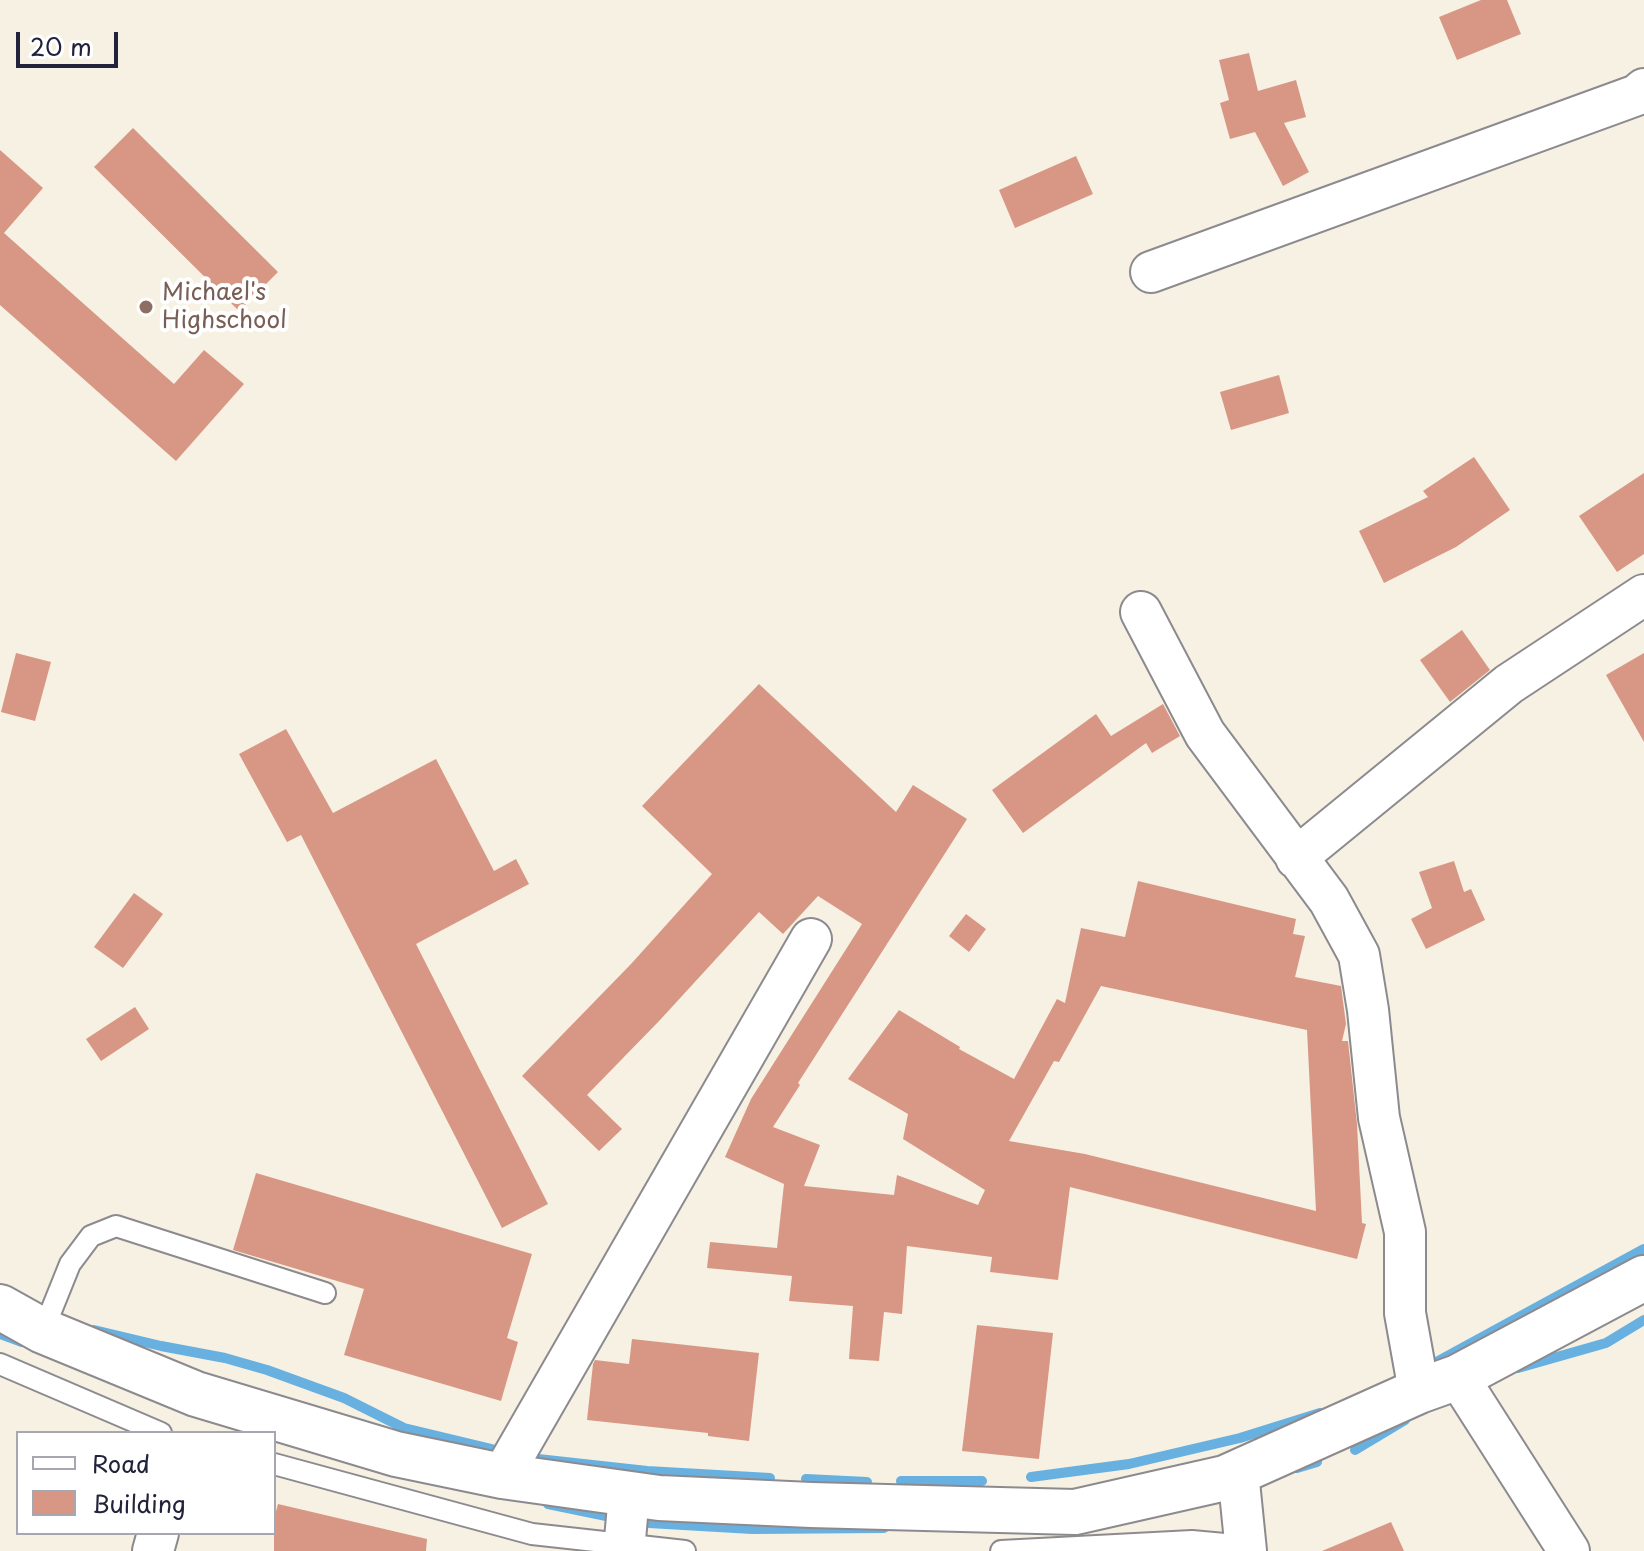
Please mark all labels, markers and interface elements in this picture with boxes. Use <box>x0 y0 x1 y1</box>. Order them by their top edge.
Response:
scale bar <box>20 16 122 66</box>
text: 20 m <box>30 28 92 64</box>
place label: Michael's Highschool <box>162 279 287 335</box>
marker: Michael's Highschool <box>137 298 155 316</box>
legend <box>16 1431 276 1535</box>
text: Road <box>92 1445 150 1481</box>
text: Building <box>92 1485 186 1521</box>

